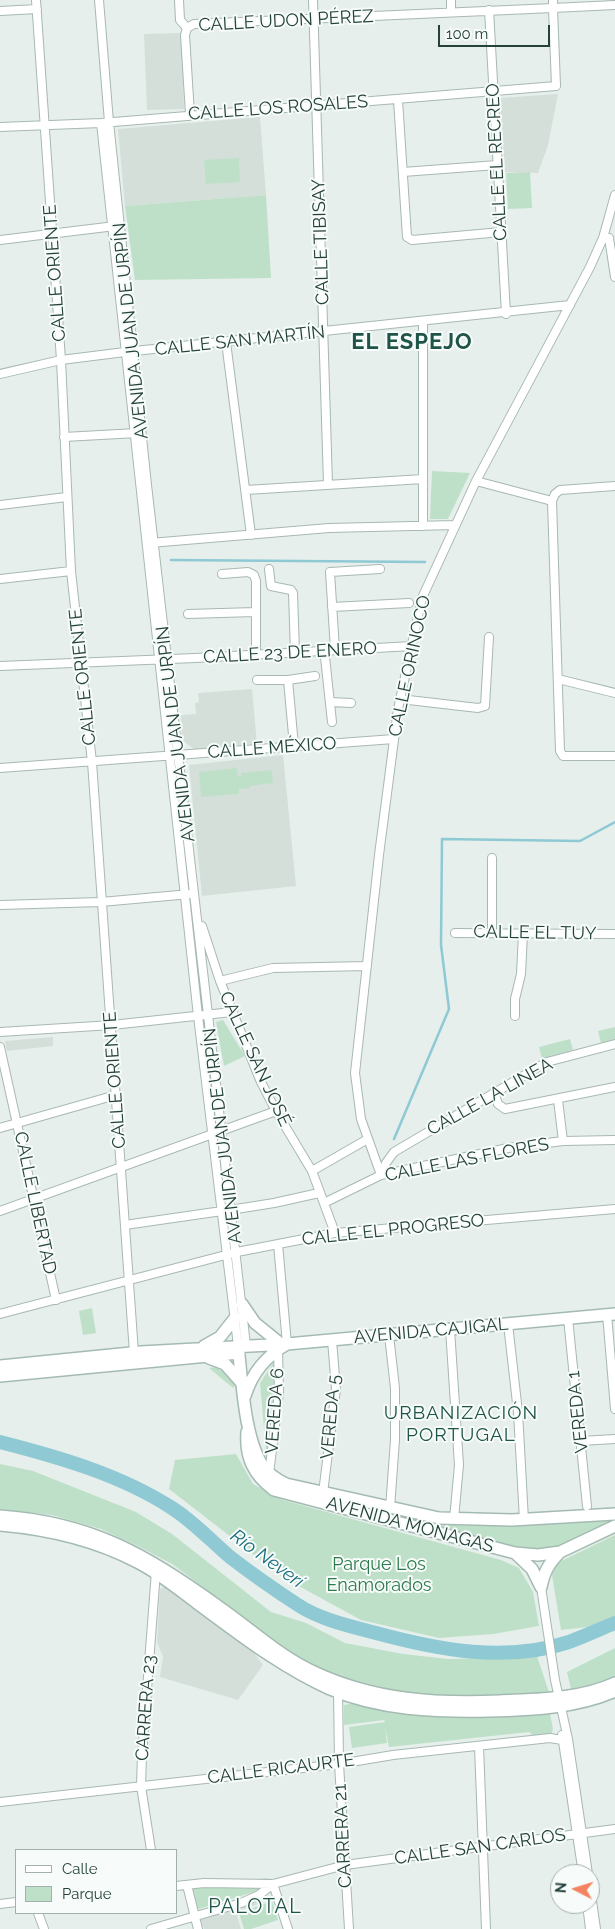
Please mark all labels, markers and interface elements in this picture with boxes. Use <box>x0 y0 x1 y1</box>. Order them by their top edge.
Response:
street label: CALLE UDON PÉREZ <box>198 6 374 36</box>
scale bar <box>440 15 552 47</box>
text: 100 m <box>446 25 488 43</box>
street label: CALLE EL RECREO <box>482 83 512 241</box>
street label: CALLE LOS ROSALES <box>187 91 369 125</box>
street label: CALLE TIBISAY <box>308 179 334 305</box>
street label: CALLE ORIENTE <box>39 204 71 342</box>
street label: AVENIDA JUAN DE URPÍN <box>109 222 153 440</box>
street label: CALLE SAN MARTÍN <box>154 321 326 361</box>
district label: EL ESPEJO <box>350 329 474 355</box>
street label: CALLE ORINOCO <box>384 593 436 739</box>
street label: CALLE ORIENTE <box>65 608 101 746</box>
street label: AVENIDA JUAN DE URPÍN <box>152 625 200 843</box>
street label: CALLE 23 DE ENERO <box>203 638 377 668</box>
street label: CALLE MÉXICO <box>207 733 337 763</box>
street label: CALLE EL TUY <box>473 921 597 945</box>
street label: CALLE SAN JOSÉ <box>214 988 296 1130</box>
street label: CALLE ORIENTE <box>99 1011 131 1149</box>
street label: AVENIDA JUAN DE URPÍN <box>199 1027 247 1245</box>
street label: CALLE LA LINEA <box>423 1054 557 1140</box>
street label: CALLE LIBERTAD <box>9 1130 61 1276</box>
street label: CALLE LAS FLORES <box>383 1134 551 1186</box>
street label: CALLE EL PROGRESO <box>301 1210 485 1250</box>
street label: AVENIDA CAJIGAL <box>353 1313 509 1349</box>
street label: VEREDA 6 <box>261 1367 289 1455</box>
street label: VEREDA 1 <box>563 1370 593 1454</box>
street label: VEREDA 5 <box>317 1374 345 1460</box>
district label: URBANIZACIÓN PORTUGAL <box>382 1402 540 1446</box>
street label: AVENIDA MONAGAS <box>324 1492 496 1558</box>
water label: Río Neverí <box>226 1525 308 1593</box>
park label: Parque Los Enamorados <box>326 1554 432 1596</box>
street label: CARRERA 23 <box>132 1654 160 1762</box>
street label: CALLE RICAURTE <box>206 1749 356 1789</box>
street label: CARRERA 21 <box>329 1783 357 1889</box>
street label: CALLE SAN CARLOS <box>393 1824 567 1870</box>
legend <box>15 1849 178 1914</box>
text: Calle <box>62 1860 97 1878</box>
north arrow <box>550 1864 600 1914</box>
text: N <box>553 1882 569 1894</box>
text: Parque <box>62 1885 111 1903</box>
district label: PALOTAL <box>207 1895 303 1919</box>

